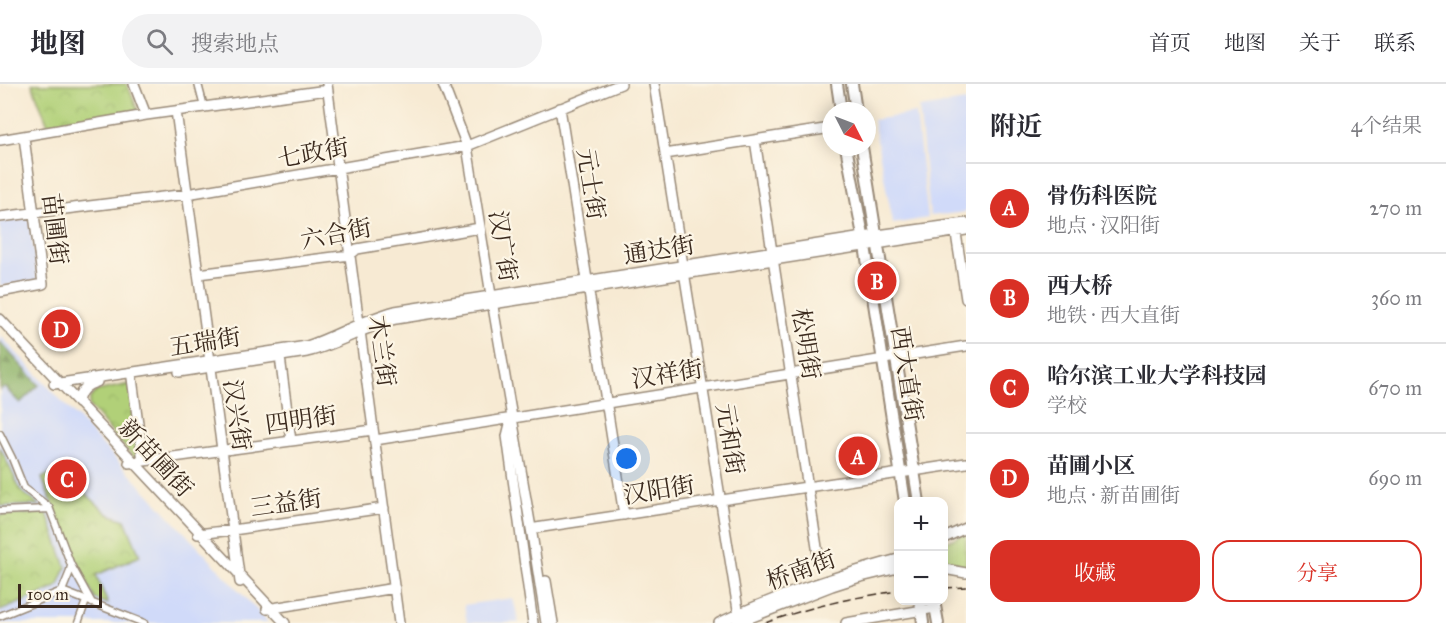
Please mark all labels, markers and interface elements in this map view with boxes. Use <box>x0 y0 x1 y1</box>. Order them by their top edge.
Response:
search box <box>122 14 542 68</box>
icon: search <box>143 25 176 58</box>
text: 地图 <box>30 26 86 61</box>
text: 搜索地点 <box>191 30 279 57</box>
text: 首页 <box>1149 30 1191 56</box>
text: 地图 <box>1224 30 1266 56</box>
text: 关于 <box>1299 30 1341 56</box>
text: 联系 <box>1374 30 1416 56</box>
north arrow <box>822 102 876 156</box>
text: 附近 <box>990 110 1042 142</box>
text: 4个结果 <box>1351 113 1422 137</box>
street label: 七政街 <box>275 132 351 174</box>
street label: 元士街 <box>571 146 611 222</box>
text: 骨伤科医院 <box>1047 182 1157 209</box>
street label: 苗圃街 <box>36 191 74 267</box>
text: A <box>1003 196 1016 220</box>
text: 270 m <box>1369 196 1422 220</box>
street label: 汉广街 <box>483 208 523 284</box>
street label: 六合街 <box>298 212 374 256</box>
text: 地点 · 汉阳街 <box>1047 213 1160 237</box>
street label: 通达街 <box>621 230 697 270</box>
pin: B <box>858 258 896 304</box>
text: 西大桥 <box>1047 272 1113 299</box>
text: B <box>1003 286 1016 310</box>
text: 360 m <box>1371 286 1422 310</box>
text: 地铁 · 西大直街 <box>1047 303 1180 327</box>
pin: D <box>42 306 80 352</box>
street label: 松明街 <box>786 306 826 382</box>
street label: 木兰街 <box>362 313 402 389</box>
street label: 五瑞街 <box>167 322 243 362</box>
street label: 西大直街 <box>885 324 929 424</box>
street label: 汉祥街 <box>629 354 705 394</box>
text: 哈尔滨工业大学科技园 <box>1047 362 1267 389</box>
text: C <box>1003 376 1016 400</box>
text: 670 m <box>1368 376 1422 400</box>
street label: 汉兴街 <box>217 377 257 453</box>
text: 学校 <box>1047 393 1087 417</box>
street label: 四明街 <box>263 400 339 440</box>
street label: 元和街 <box>710 401 750 477</box>
street label: 新苗圃街 <box>112 413 200 503</box>
pin: A <box>838 434 878 478</box>
your location <box>612 444 641 473</box>
text: 苗圃小区 <box>1047 452 1135 479</box>
pin: C <box>48 456 86 502</box>
text: D <box>1002 466 1017 490</box>
text: 690 m <box>1368 466 1422 490</box>
street label: 汉阳街 <box>621 470 697 510</box>
street label: 三益街 <box>248 483 324 523</box>
text: 地点 · 新苗圃街 <box>1047 483 1180 507</box>
map controls <box>894 497 948 605</box>
button: + <box>894 497 948 551</box>
button: 收藏 <box>990 540 1200 602</box>
button: 分享 <box>1212 540 1422 602</box>
street label: 桥南街 <box>762 544 840 596</box>
button: − <box>894 551 948 605</box>
scale bar <box>18 581 102 608</box>
text: 100 m <box>27 585 69 604</box>

